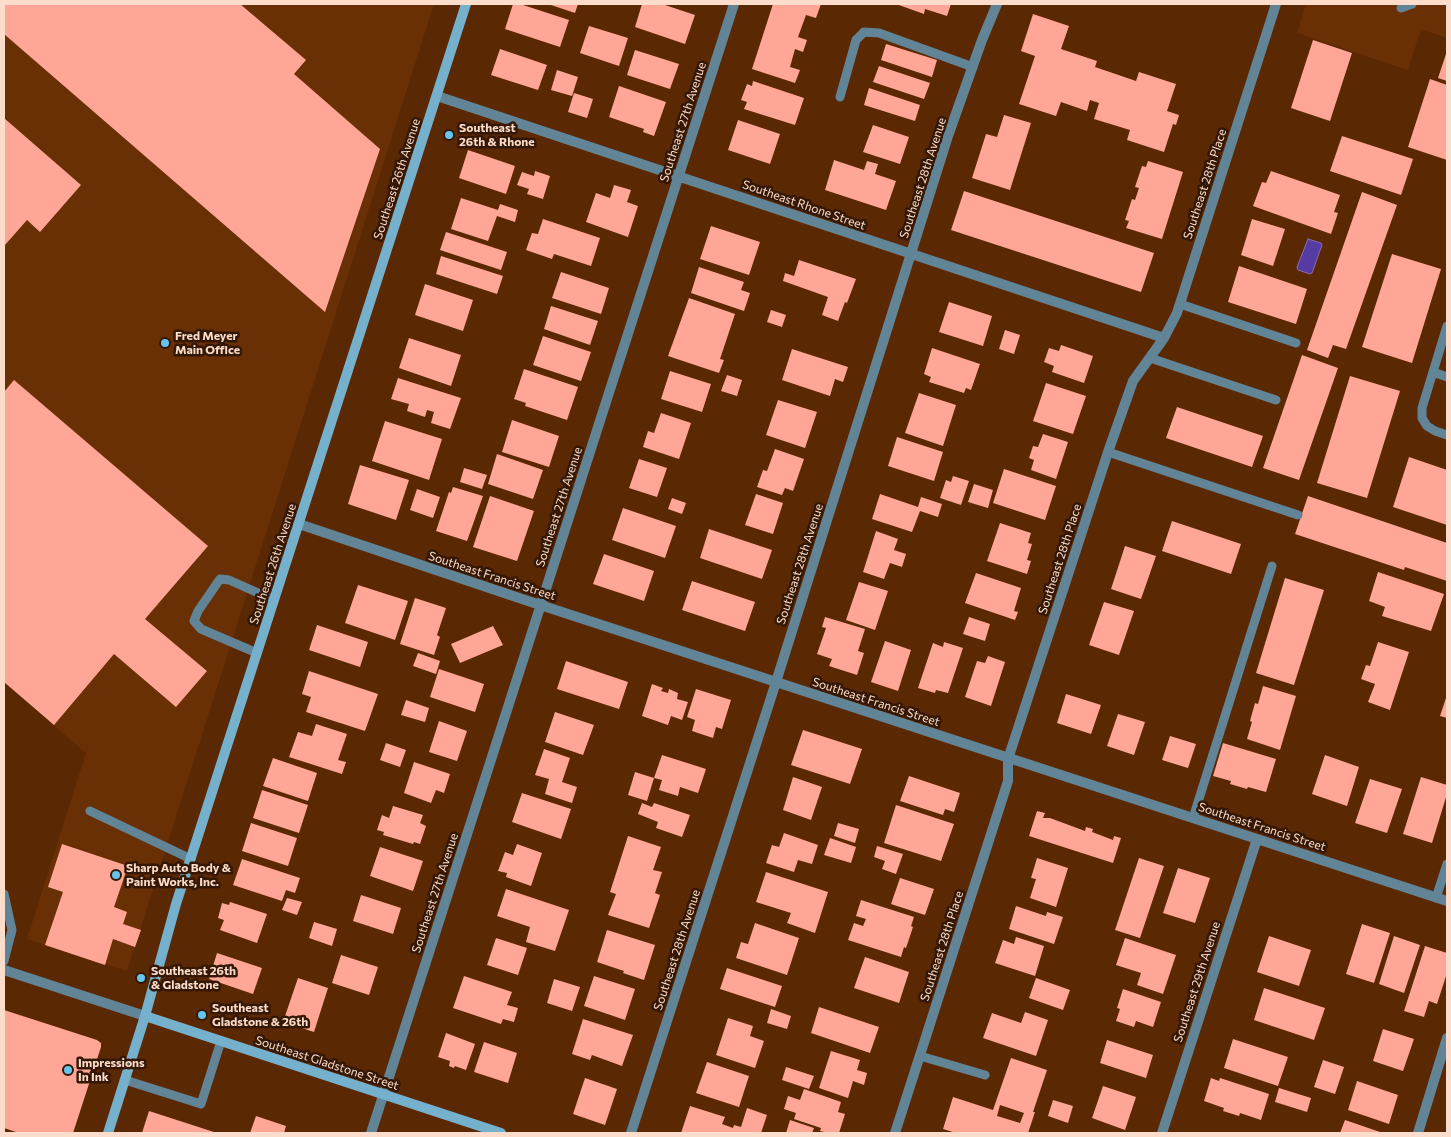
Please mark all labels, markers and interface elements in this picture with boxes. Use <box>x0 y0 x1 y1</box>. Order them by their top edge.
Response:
street label: Southeast 27th Avenue <box>657 60 709 184</box>
street label: Southeast 28th Avenue <box>897 116 949 240</box>
street label: Southeast 26th Avenue <box>371 117 423 241</box>
place label: Southeast 26th & Rhone <box>459 121 535 149</box>
street label: Southeast 28th Place <box>1180 127 1230 241</box>
marker: Southeast 26th & Rhone <box>443 129 455 141</box>
street label: Southeast Rhone Street <box>740 177 868 233</box>
place label: Fred Meyer Main Office <box>175 329 240 357</box>
marker: Fred Meyer Main Office <box>159 337 171 349</box>
street label: Southeast 27th Avenue <box>533 445 585 569</box>
street label: Southeast 26th Avenue <box>247 502 299 626</box>
street label: Southeast 28th Avenue <box>774 502 826 626</box>
street label: Southeast 28th Place <box>1035 502 1085 616</box>
street label: Southeast Francis Street <box>426 549 558 603</box>
street label: Southeast Francis Street <box>810 675 942 729</box>
street label: Southeast Francis Street <box>1196 800 1328 854</box>
street label: Southeast 27th Avenue <box>409 831 461 955</box>
place label: Sharp Auto Body & Paint Works, Inc. <box>126 861 231 889</box>
marker: Sharp Auto Body & Paint Works, Inc. <box>110 869 122 881</box>
street label: Southeast 28th Avenue <box>651 888 703 1012</box>
street label: Southeast 28th Place <box>917 889 967 1003</box>
street label: Southeast 29th Avenue <box>1171 920 1223 1044</box>
place label: Southeast 26th & Gladstone <box>151 964 236 992</box>
marker: Southeast 26th & Gladstone <box>135 972 147 984</box>
place label: Southeast Gladstone & 26th <box>212 1001 308 1029</box>
marker: Southeast Gladstone & 26th <box>196 1009 208 1021</box>
street label: Southeast Gladstone Street <box>254 1033 400 1093</box>
place label: Impressions In Ink <box>78 1056 145 1084</box>
marker: Impressions In Ink <box>62 1064 74 1076</box>

